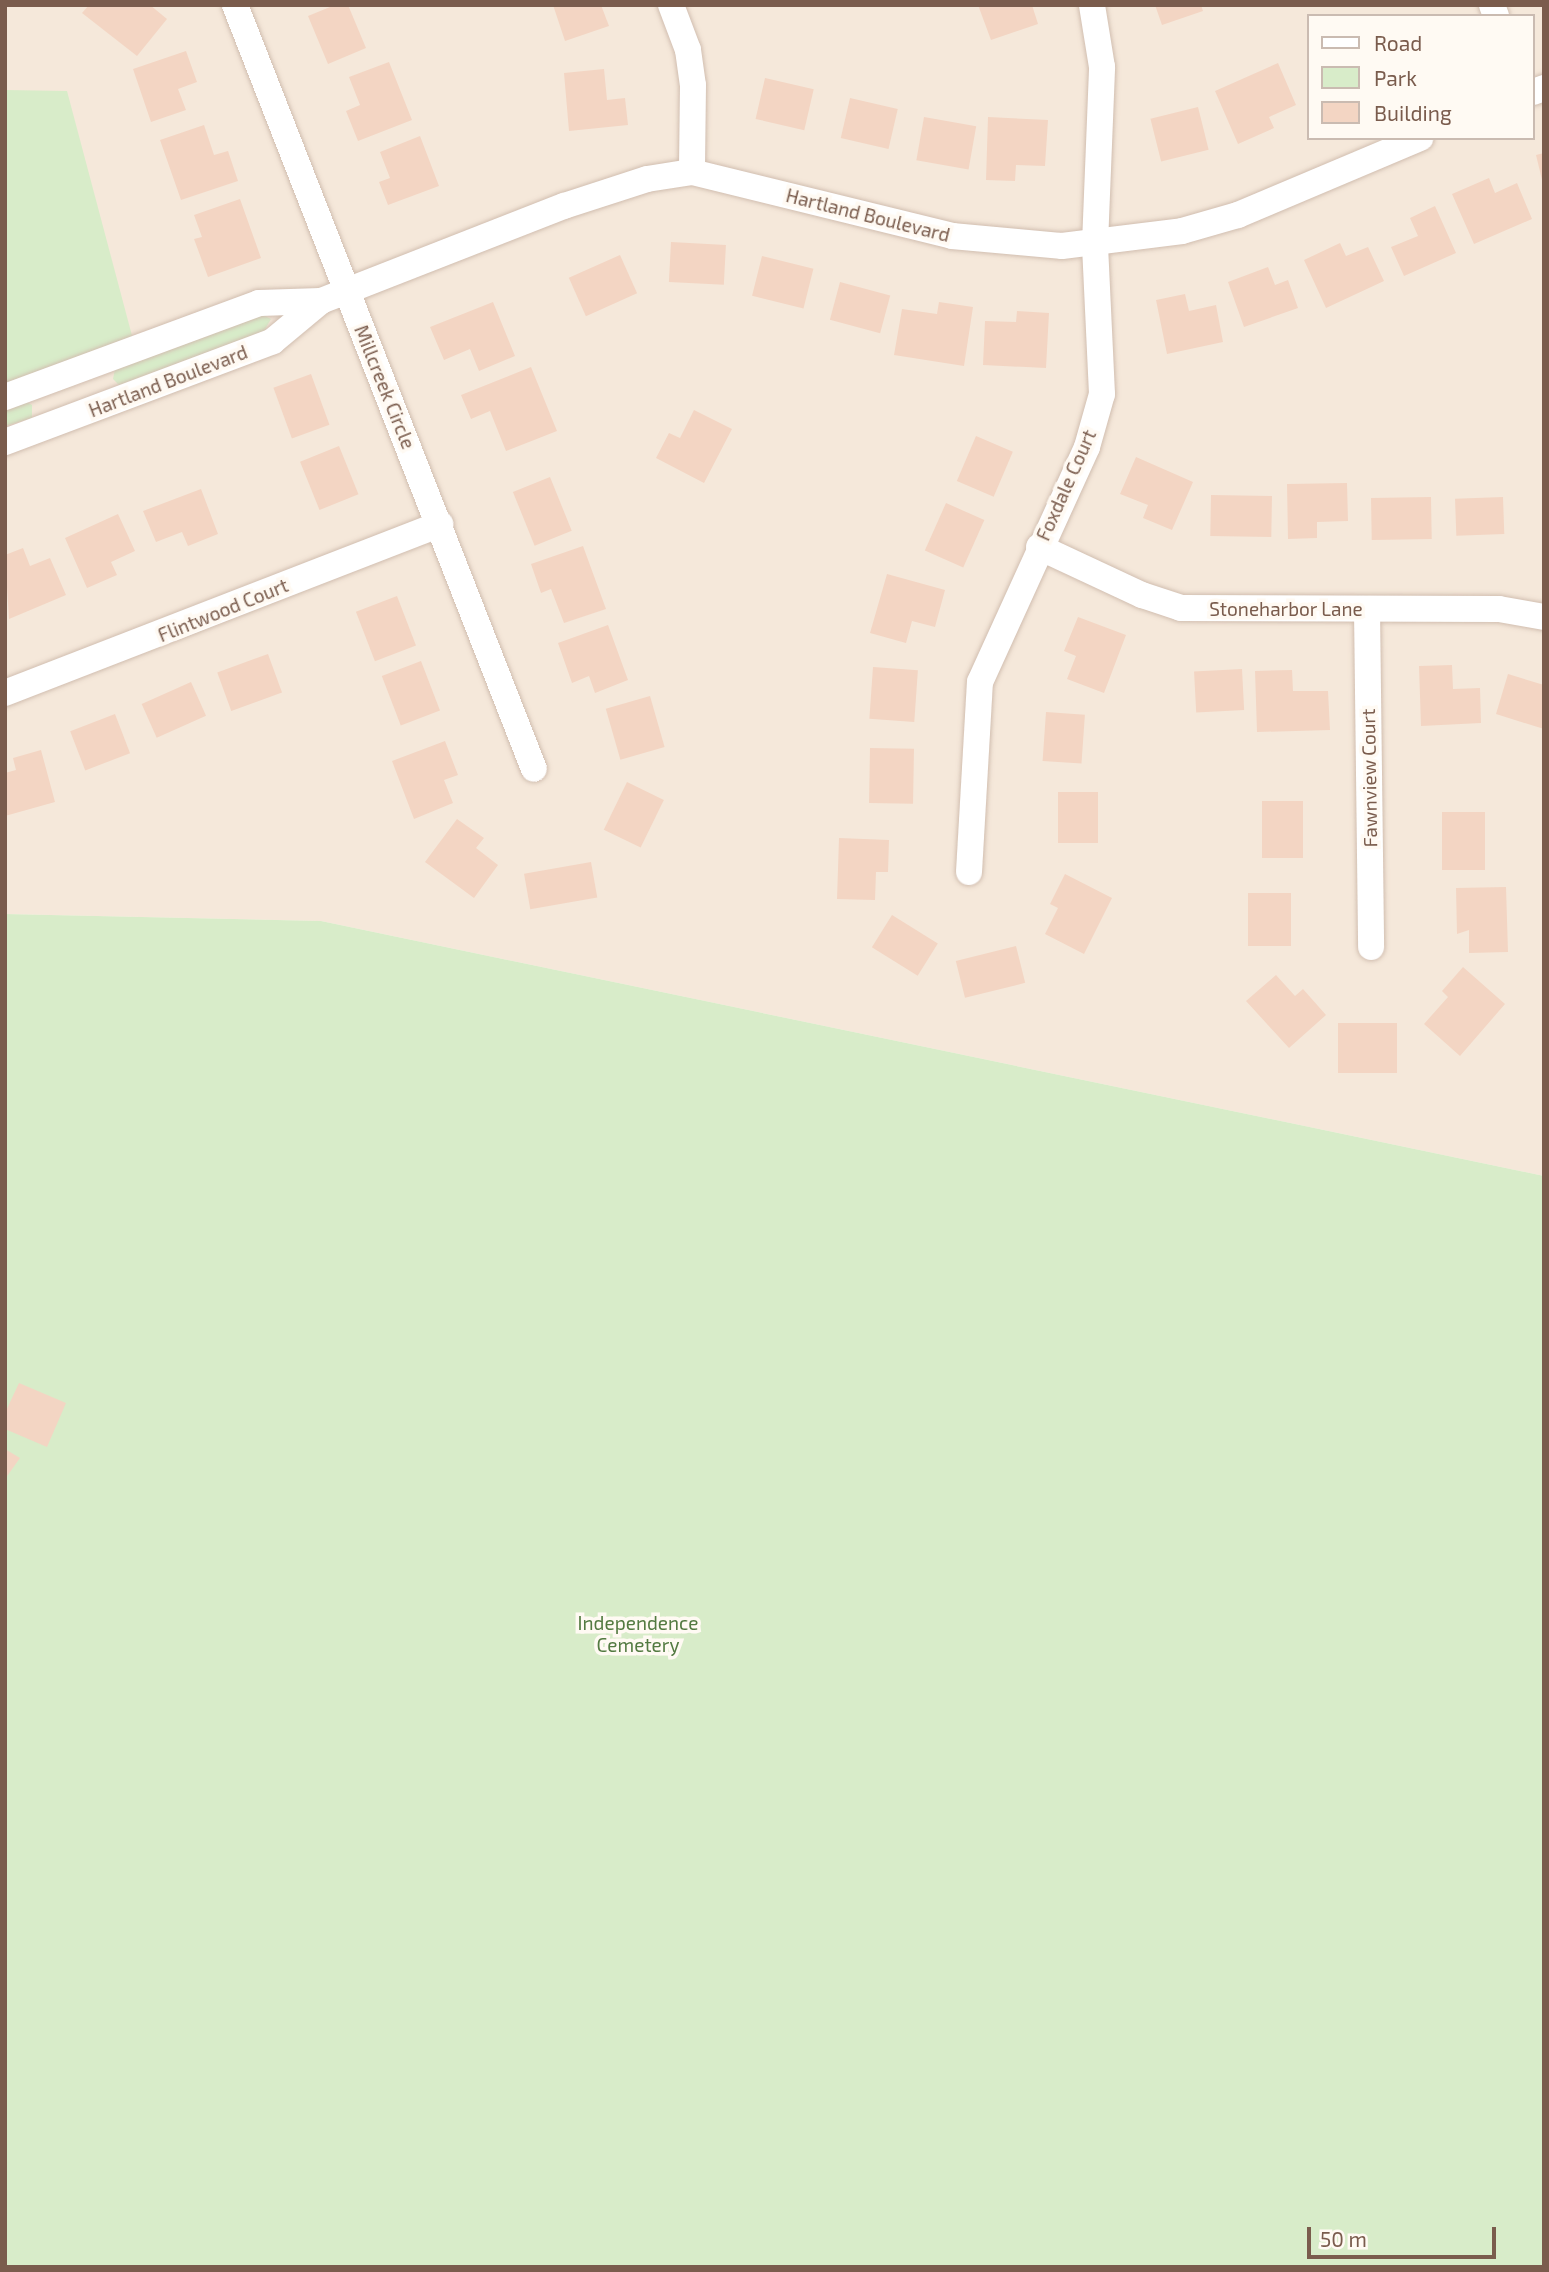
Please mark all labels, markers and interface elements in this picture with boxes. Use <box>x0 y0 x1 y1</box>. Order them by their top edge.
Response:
legend <box>1308 14 1535 140</box>
text: Road <box>1374 30 1422 55</box>
text: Park <box>1374 65 1417 90</box>
text: Building <box>1374 100 1452 125</box>
street label: Hartland Boulevard <box>784 184 952 246</box>
street label: Millcreek Circle <box>350 322 420 452</box>
street label: Hartland Boulevard <box>85 340 251 422</box>
street label: Foxdale Court <box>1031 426 1101 544</box>
street label: Flintwood Court <box>155 573 291 647</box>
street label: Stoneharbor Lane <box>1209 598 1363 620</box>
street label: Fawnview Court <box>1356 708 1382 848</box>
park label: Independence Cemetery <box>578 1612 698 1656</box>
scale bar <box>1311 2212 1500 2256</box>
text: 50 m <box>1320 2226 1367 2251</box>

